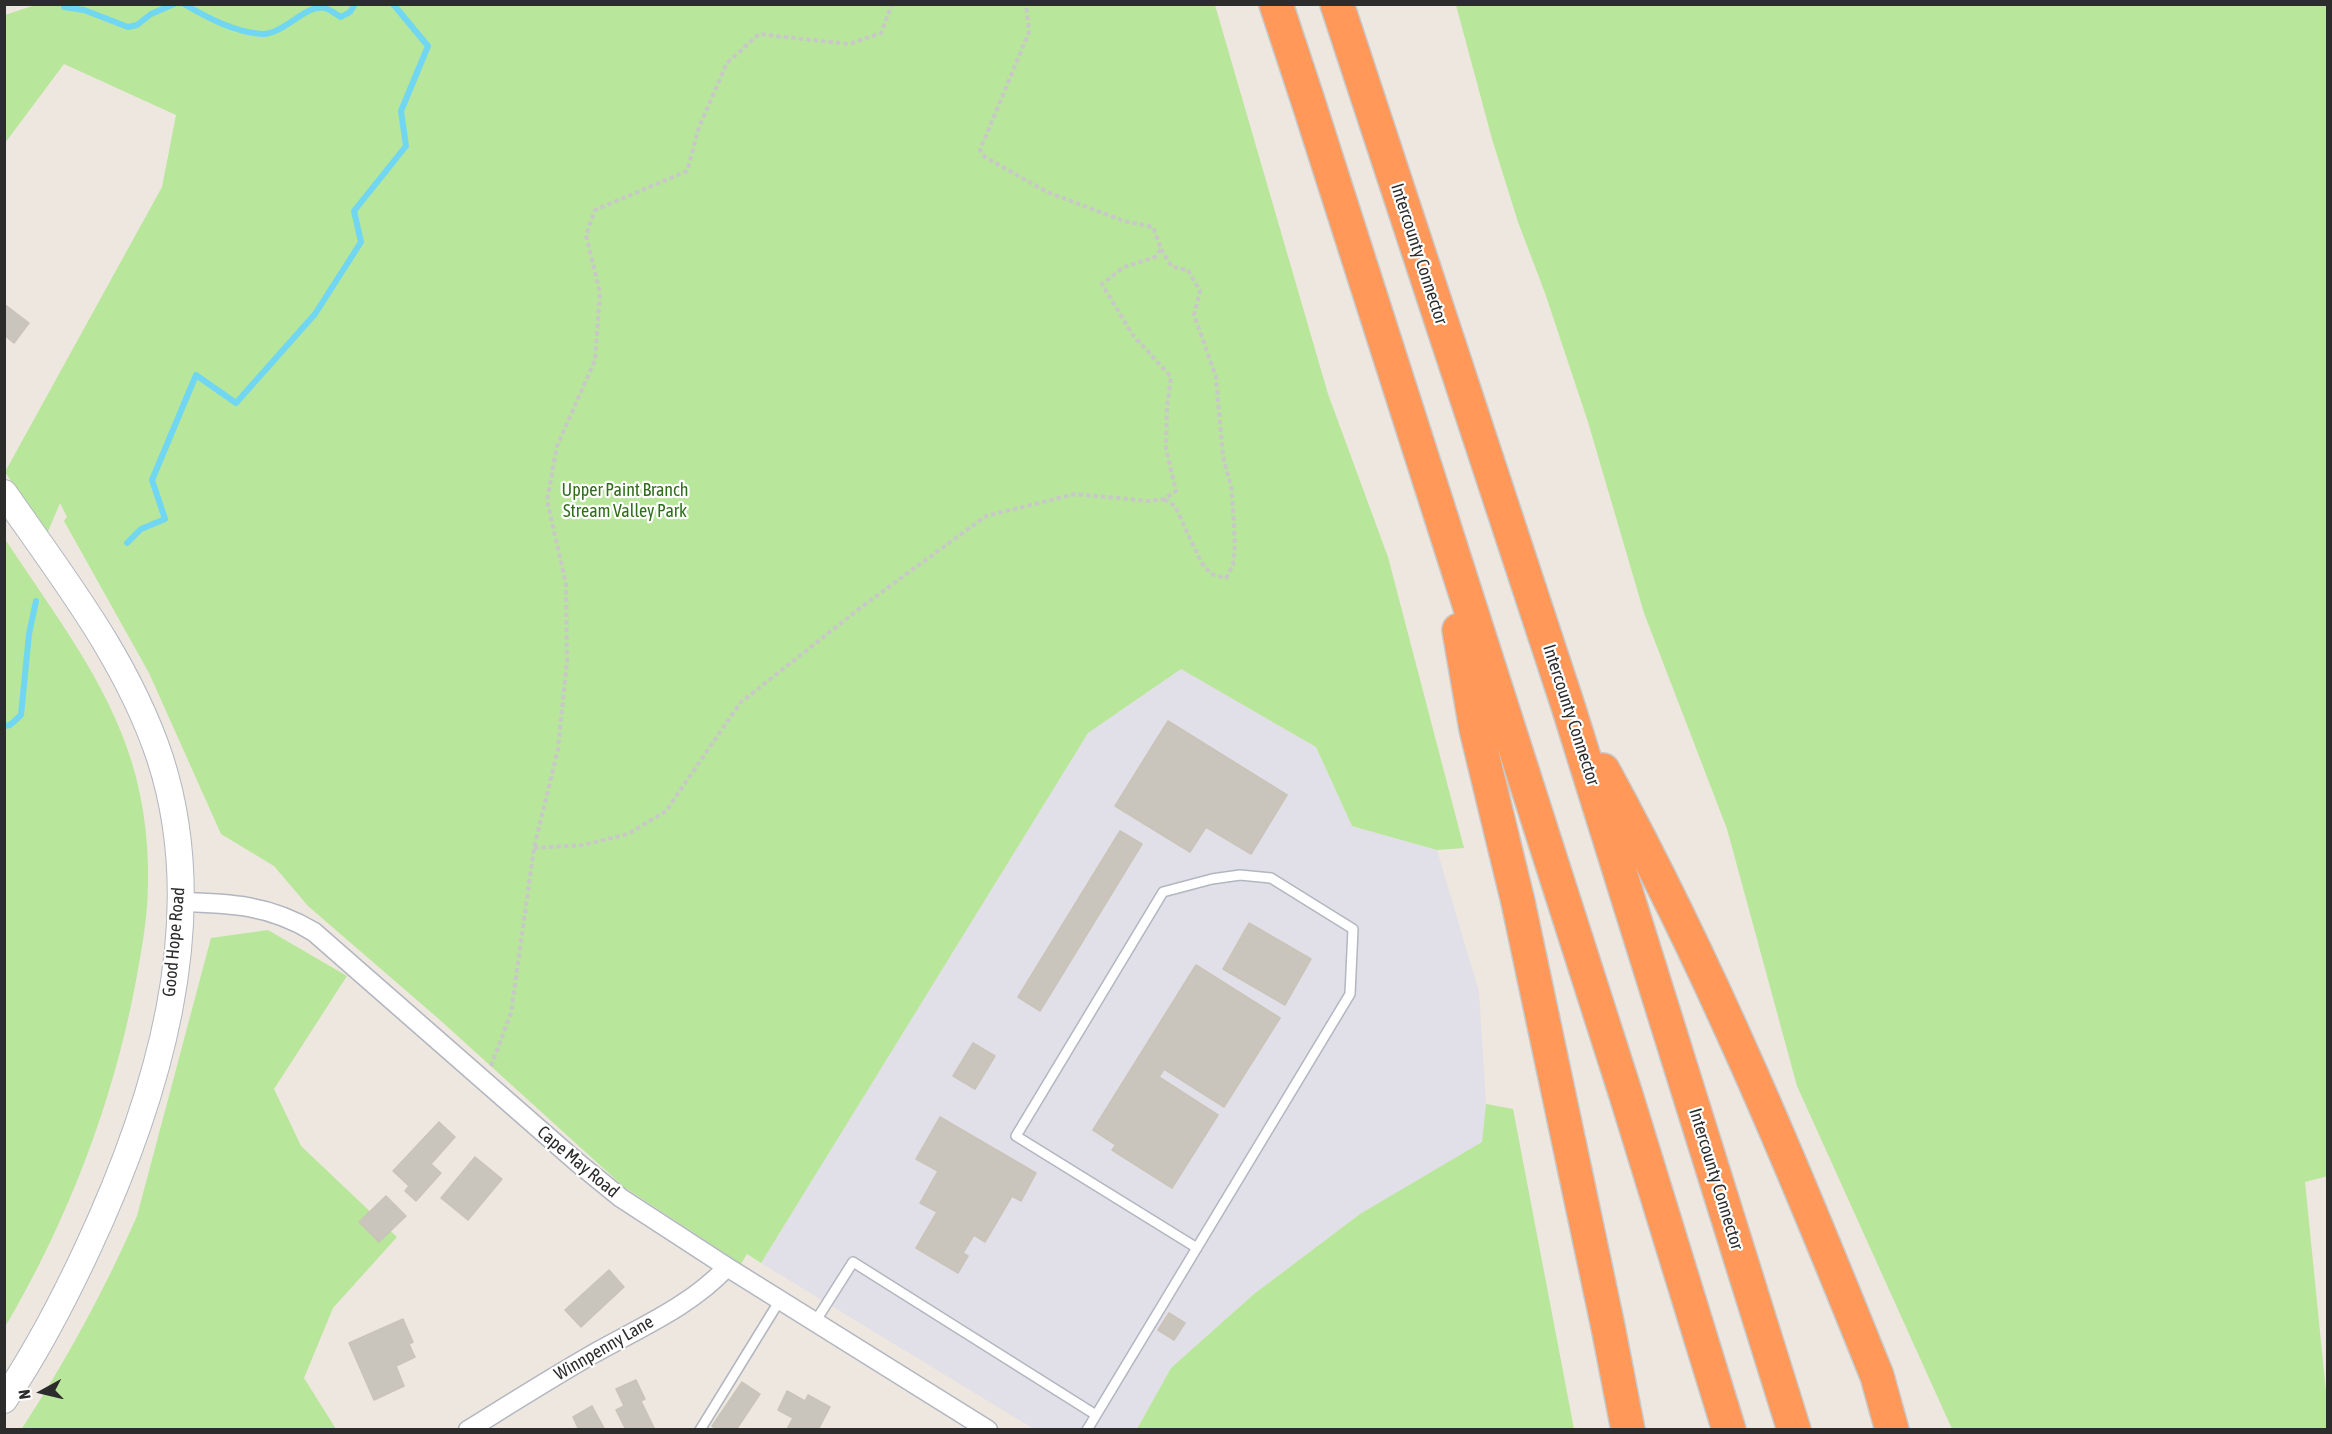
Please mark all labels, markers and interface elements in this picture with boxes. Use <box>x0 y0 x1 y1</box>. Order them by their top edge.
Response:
street label: Intercounty Connector <box>1386 181 1452 327</box>
park label: Upper Paint Branch Stream Valley Park <box>562 479 688 522</box>
street label: Intercounty Connector <box>1538 642 1604 788</box>
street label: Good Hope Road <box>158 886 190 998</box>
street label: Intercounty Connector <box>1684 1106 1748 1252</box>
street label: Cape May Road <box>533 1121 623 1203</box>
street label: Winnpenny Lane <box>551 1311 657 1385</box>
north arrow <box>12 1362 72 1422</box>
text: N <box>15 1389 34 1400</box>

